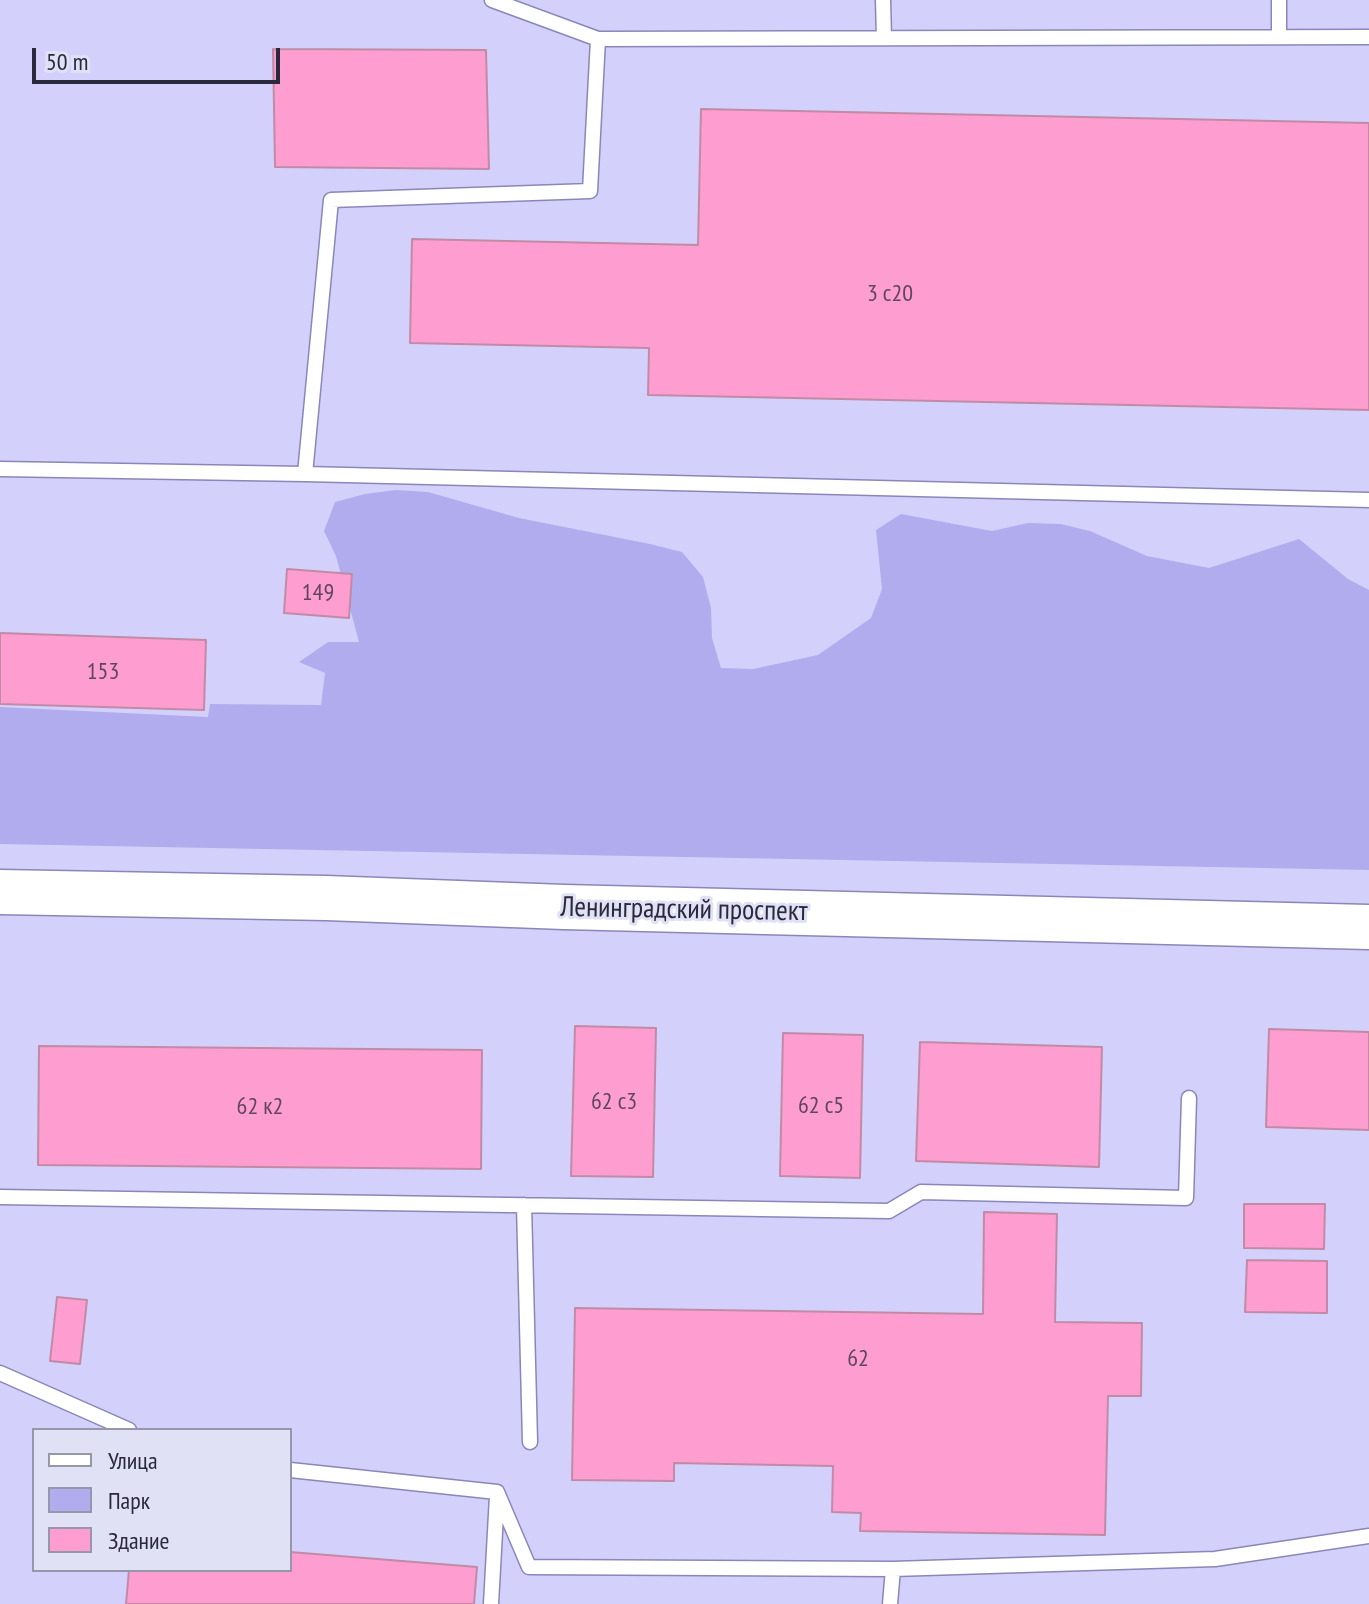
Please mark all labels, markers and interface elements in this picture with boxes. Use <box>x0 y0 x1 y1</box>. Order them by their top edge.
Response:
scale bar <box>36 32 284 82</box>
text: 50 m <box>46 46 88 77</box>
house number: 3 с20 <box>867 280 913 308</box>
house number: 149 <box>302 579 334 607</box>
house number: 153 <box>87 658 119 686</box>
street label: Ленинградский проспект <box>560 891 808 929</box>
house number: 62 с3 <box>591 1088 637 1116</box>
house number: 62 с5 <box>798 1092 844 1120</box>
house number: 62 к2 <box>237 1093 283 1121</box>
house number: 62 <box>847 1345 869 1373</box>
legend <box>32 1428 292 1572</box>
text: Улица <box>108 1445 158 1476</box>
text: Парк <box>108 1485 150 1516</box>
text: Здание <box>108 1525 169 1556</box>

